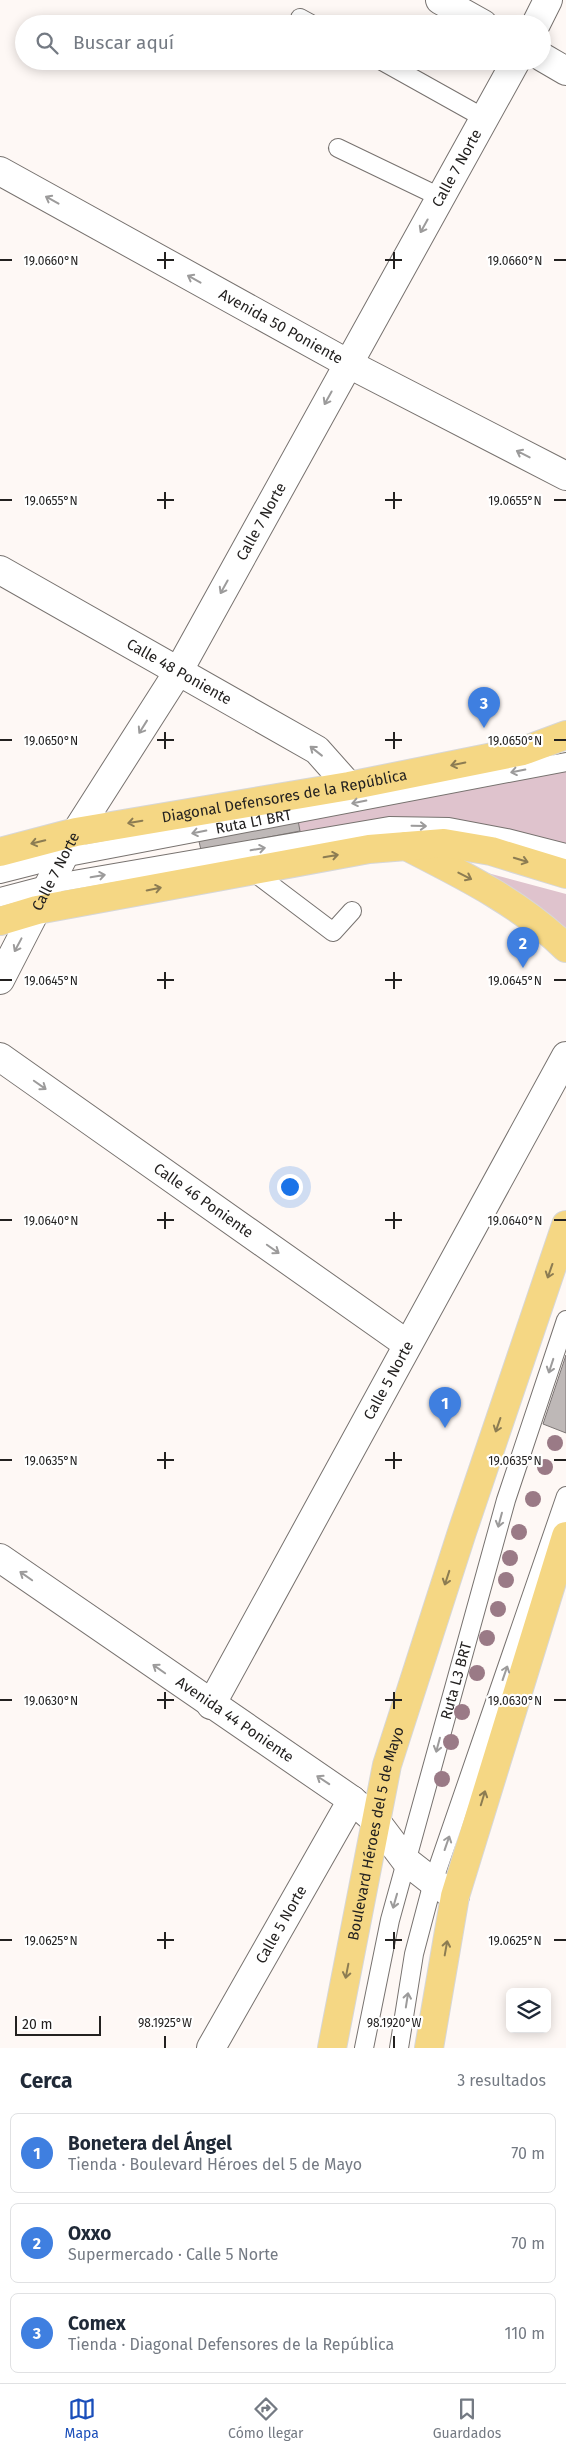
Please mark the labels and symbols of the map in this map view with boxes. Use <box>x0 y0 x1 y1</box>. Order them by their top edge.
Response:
street label: Calle 7 Norte <box>428 126 485 210</box>
one-way arrow <box>45 194 60 204</box>
one-way arrow <box>419 218 428 233</box>
text: 19.0660°N <box>24 254 78 268</box>
text: 19.0660°N <box>488 254 542 268</box>
one-way arrow <box>187 273 202 283</box>
street label: Avenida 50 Poniente <box>216 285 346 368</box>
one-way arrow <box>322 391 332 405</box>
one-way arrow <box>515 449 530 459</box>
street label: Calle 7 Norte <box>232 480 290 564</box>
text: 19.0655°N <box>24 494 78 508</box>
text: 19.0655°N <box>488 494 542 508</box>
one-way arrow <box>219 579 228 594</box>
street label: Calle 48 Poniente <box>123 635 235 709</box>
pin: 3 <box>468 687 500 728</box>
one-way arrow <box>137 720 147 734</box>
text: 19.0650°N <box>24 734 78 748</box>
text: 19.0650°N <box>488 734 542 748</box>
one-way arrow <box>309 746 322 757</box>
one-way arrow <box>451 760 467 769</box>
street label: Diagonal Defensores de la República <box>160 766 408 826</box>
one-way arrow <box>511 767 527 777</box>
one-way arrow <box>351 797 367 807</box>
street label: Ruta L1 BRT <box>214 806 293 838</box>
one-way arrow <box>127 817 143 827</box>
one-way arrow <box>410 821 427 831</box>
one-way arrow <box>191 828 207 838</box>
street label: Calle 7 Norte <box>28 829 83 914</box>
one-way arrow <box>31 838 47 847</box>
one-way arrow <box>250 843 266 853</box>
one-way arrow <box>322 850 338 860</box>
one-way arrow <box>512 855 528 865</box>
one-way arrow <box>90 871 106 881</box>
one-way arrow <box>457 872 472 881</box>
one-way arrow <box>145 883 161 893</box>
pin: 2 <box>507 927 539 968</box>
one-way arrow <box>13 937 22 952</box>
text: 19.0645°N <box>24 974 78 988</box>
text: 19.0645°N <box>488 974 542 988</box>
one-way arrow <box>33 1080 47 1090</box>
street label: Calle 46 Poniente <box>150 1159 257 1242</box>
your location <box>277 1174 303 1200</box>
text: 19.0640°N <box>24 1214 78 1228</box>
text: 19.0640°N <box>488 1214 542 1228</box>
one-way arrow <box>266 1244 280 1254</box>
one-way arrow <box>545 1263 555 1279</box>
street label: Calle 5 Norte <box>360 1338 417 1423</box>
one-way arrow <box>545 1358 555 1374</box>
pin: 1 <box>429 1387 461 1428</box>
one-way arrow <box>493 1417 502 1433</box>
text: 19.0635°N <box>24 1454 78 1468</box>
text: 19.0635°N <box>488 1454 542 1468</box>
one-way arrow <box>495 1512 505 1528</box>
one-way arrow <box>442 1570 452 1586</box>
one-way arrow <box>19 1571 33 1581</box>
street label: Ruta L3 BRT <box>437 1639 476 1721</box>
one-way arrow <box>153 1664 167 1674</box>
one-way arrow <box>501 1665 510 1681</box>
street label: Avenida 44 Poniente <box>173 1673 297 1766</box>
text: 19.0630°N <box>24 1694 78 1708</box>
text: 19.0630°N <box>488 1694 542 1708</box>
street label: Boulevard Héroes del 5 de Mayo <box>344 1724 408 1942</box>
one-way arrow <box>433 1736 443 1752</box>
one-way arrow <box>316 1775 330 1785</box>
one-way arrow <box>479 1791 489 1807</box>
one-way arrow <box>442 1835 452 1851</box>
street label: Calle 5 Norte <box>252 1882 310 1967</box>
one-way arrow <box>389 1893 399 1909</box>
text: 19.0625°N <box>24 1934 78 1948</box>
text: 19.0625°N <box>488 1934 542 1948</box>
one-way arrow <box>442 1941 452 1957</box>
one-way arrow <box>341 1963 351 1979</box>
one-way arrow <box>402 1992 412 2008</box>
scale bar <box>15 2013 101 2036</box>
text: 98.1925°W <box>138 2016 192 2030</box>
text: 98.1920°W <box>367 2016 421 2030</box>

